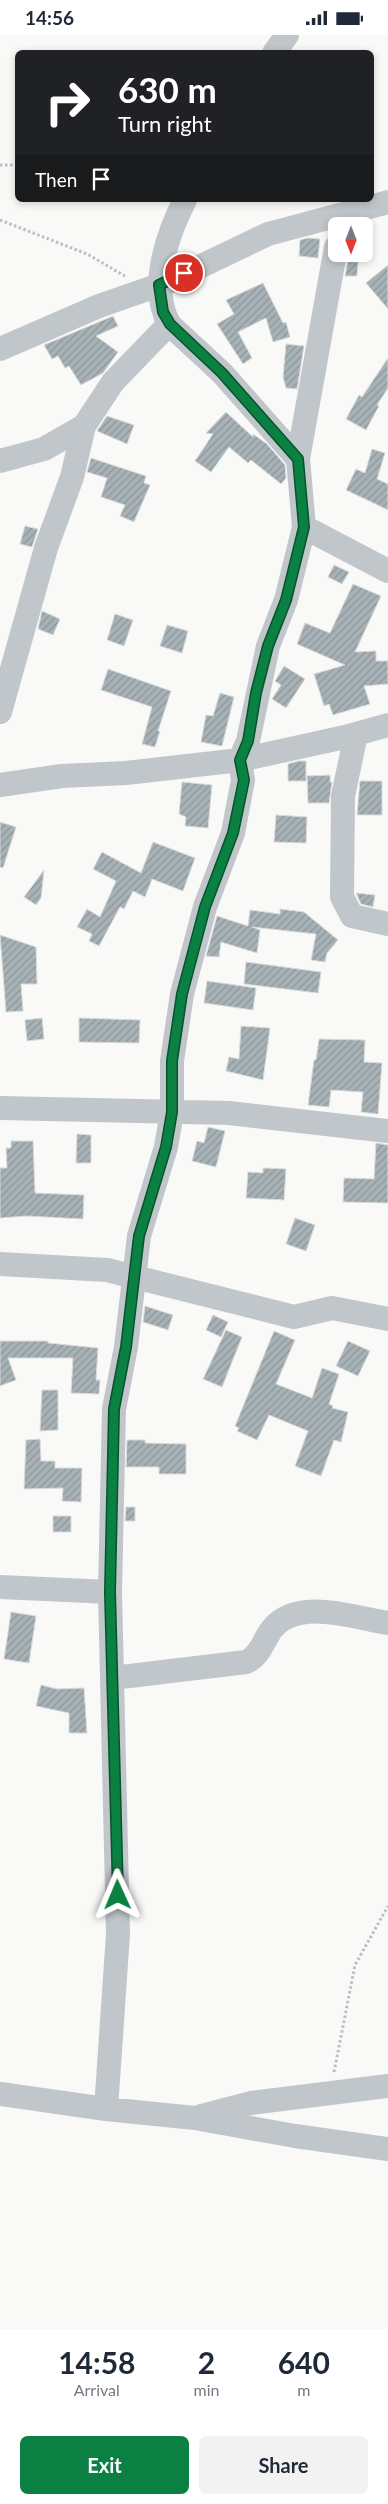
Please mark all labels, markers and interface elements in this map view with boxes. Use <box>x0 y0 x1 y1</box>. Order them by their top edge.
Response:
text: 14:56 <box>25 6 74 29</box>
text: 630 m <box>118 68 217 110</box>
icon: right <box>35 70 100 135</box>
text: Turn right <box>118 110 212 137</box>
icon: arrive <box>87 165 115 193</box>
text: Then <box>35 168 77 191</box>
north arrow <box>328 217 372 263</box>
map controls <box>328 217 373 262</box>
pin <box>163 252 205 294</box>
icon: arrive <box>170 259 198 287</box>
position arrow <box>91 1868 143 1920</box>
text: 14:58 <box>58 2344 135 2380</box>
text: 2 <box>198 2344 215 2380</box>
text: 640 <box>278 2344 330 2380</box>
text: Arrival <box>74 2380 120 2399</box>
text: min <box>194 2380 220 2399</box>
text: m <box>297 2380 310 2399</box>
button: Exit <box>20 2436 189 2494</box>
button: Share <box>199 2436 368 2494</box>

